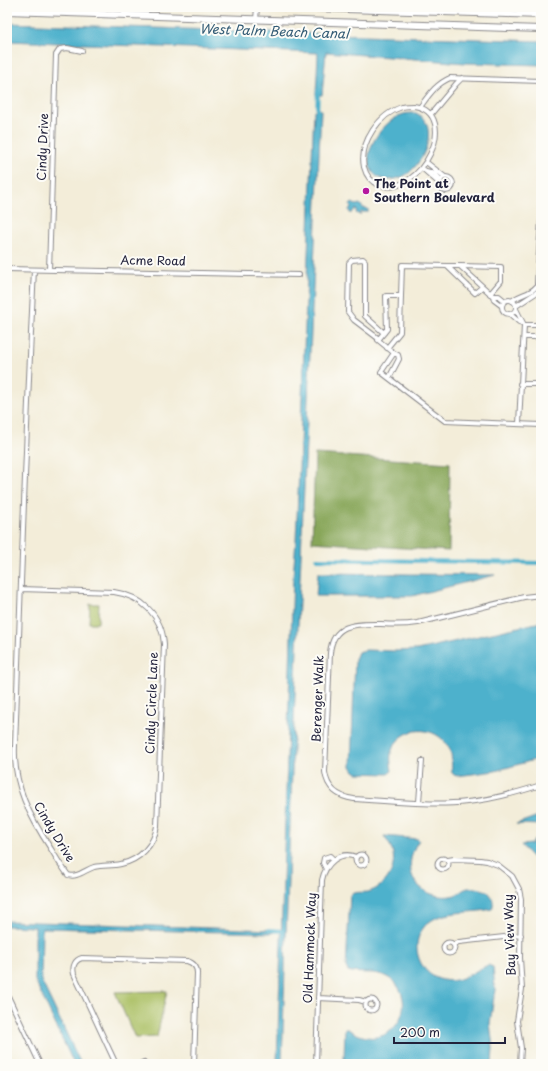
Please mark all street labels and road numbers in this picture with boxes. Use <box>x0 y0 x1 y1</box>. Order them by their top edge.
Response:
street label: Cindy Drive <box>32 113 52 181</box>
street label: Acme Road <box>120 250 186 270</box>
street label: Cindy Circle Lane <box>140 651 162 754</box>
street label: Berenger Walk <box>306 655 328 743</box>
street label: Cindy Drive <box>30 798 80 865</box>
street label: Old Hammock Way <box>298 892 320 1004</box>
street label: Bay View Way <box>499 894 519 976</box>

